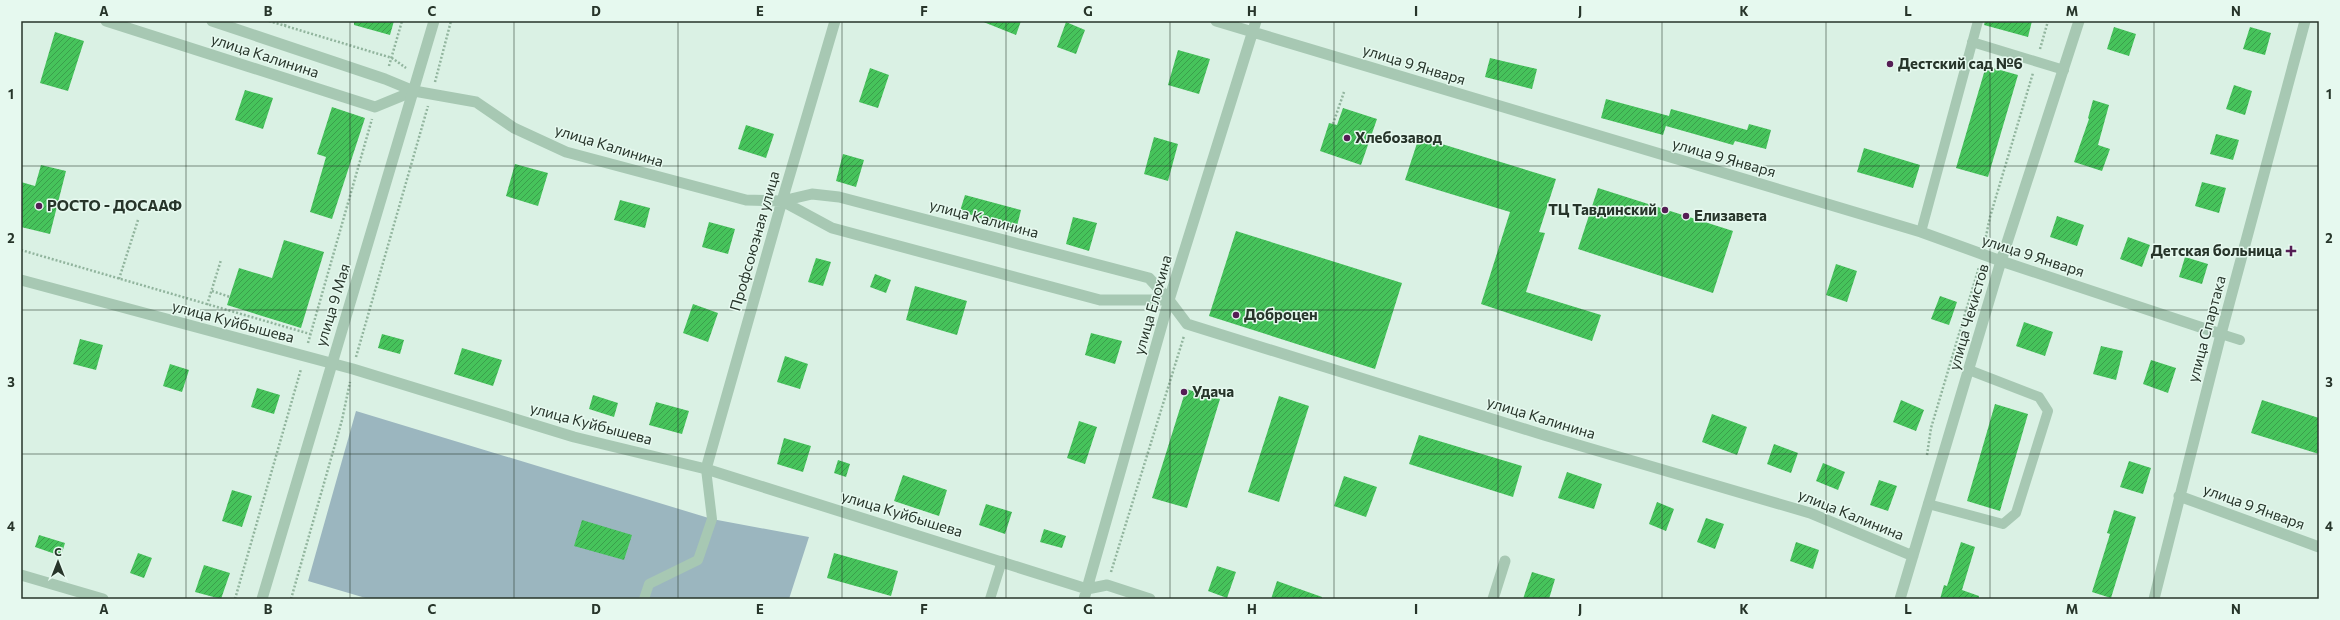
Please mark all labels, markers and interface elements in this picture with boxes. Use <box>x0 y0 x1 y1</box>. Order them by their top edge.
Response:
text: A <box>99 3 109 19</box>
text: B <box>264 3 273 19</box>
text: C <box>428 3 437 19</box>
text: D <box>591 3 601 19</box>
text: E <box>756 3 764 19</box>
text: F <box>920 3 928 19</box>
text: G <box>1083 3 1093 19</box>
text: H <box>1247 3 1257 19</box>
text: I <box>1414 3 1418 19</box>
text: J <box>1578 3 1582 19</box>
text: K <box>1739 3 1749 19</box>
text: L <box>1904 3 1912 19</box>
text: M <box>2066 3 2078 19</box>
text: N <box>2231 3 2241 19</box>
street label: улица Калинина <box>209 29 322 81</box>
street label: улица 9 Января <box>1361 40 1468 88</box>
place label: Дестский сад №6 <box>1898 54 2023 72</box>
marker: Дестский сад №6 <box>1885 59 1895 69</box>
text: 1 <box>8 86 14 102</box>
text: 1 <box>2326 86 2332 102</box>
street label: улица Калинина <box>553 120 666 170</box>
place label: Хлебозавод <box>1355 128 1443 146</box>
marker: Хлебозавод <box>1342 133 1352 143</box>
street label: улица 9 Января <box>1670 134 1778 180</box>
street label: Профсоюзная улица <box>725 169 783 313</box>
street label: улица Калинина <box>928 195 1041 241</box>
place label: РОСТО - ДОСААФ <box>47 196 182 214</box>
place label: ТЦ Тавдинский <box>1548 200 1657 218</box>
marker: РОСТО - ДОСААФ <box>34 201 44 211</box>
marker: ТЦ Тавдинский <box>1660 205 1670 215</box>
place label: Елизавета <box>1694 206 1767 224</box>
marker: Елизавета <box>1681 211 1691 221</box>
text: 2 <box>7 230 15 246</box>
street label: улица 9 Января <box>1980 230 2087 280</box>
text: 2 <box>2325 230 2333 246</box>
place label: Детская больница <box>2151 241 2282 259</box>
marker: Детская больница <box>2285 245 2297 257</box>
street label: улица Елохина <box>1129 253 1175 357</box>
street label: улица 9 Мая <box>311 261 353 348</box>
street label: улица Чекистов <box>1944 261 1992 372</box>
street label: улица Спартака <box>2183 273 2229 384</box>
street label: улица Куйбышева <box>170 296 296 346</box>
place label: Доброцен <box>1244 305 1318 323</box>
marker: Доброцен <box>1231 310 1241 320</box>
text: 3 <box>7 374 15 390</box>
text: 3 <box>2325 374 2333 390</box>
place label: Удача <box>1192 382 1234 400</box>
marker: Удача <box>1179 387 1189 397</box>
street label: улица Калинина <box>1485 392 1598 442</box>
street label: улица Куйбышева <box>528 398 654 448</box>
street label: улица 9 Января <box>2201 479 2308 533</box>
street label: улица Калинина <box>1796 485 1907 543</box>
street label: улица Куйбышева <box>839 486 965 540</box>
text: 4 <box>7 518 15 534</box>
text: 4 <box>2325 518 2333 534</box>
north arrow <box>38 542 78 582</box>
text: С <box>54 545 62 558</box>
text: A <box>99 601 109 617</box>
text: B <box>264 601 273 617</box>
text: C <box>428 601 437 617</box>
text: D <box>591 601 601 617</box>
text: E <box>756 601 764 617</box>
text: F <box>920 601 928 617</box>
text: G <box>1083 601 1093 617</box>
text: H <box>1247 601 1257 617</box>
text: I <box>1414 601 1418 617</box>
text: J <box>1578 601 1582 617</box>
text: K <box>1739 601 1749 617</box>
text: L <box>1904 601 1912 617</box>
text: M <box>2066 601 2078 617</box>
text: N <box>2231 601 2241 617</box>

